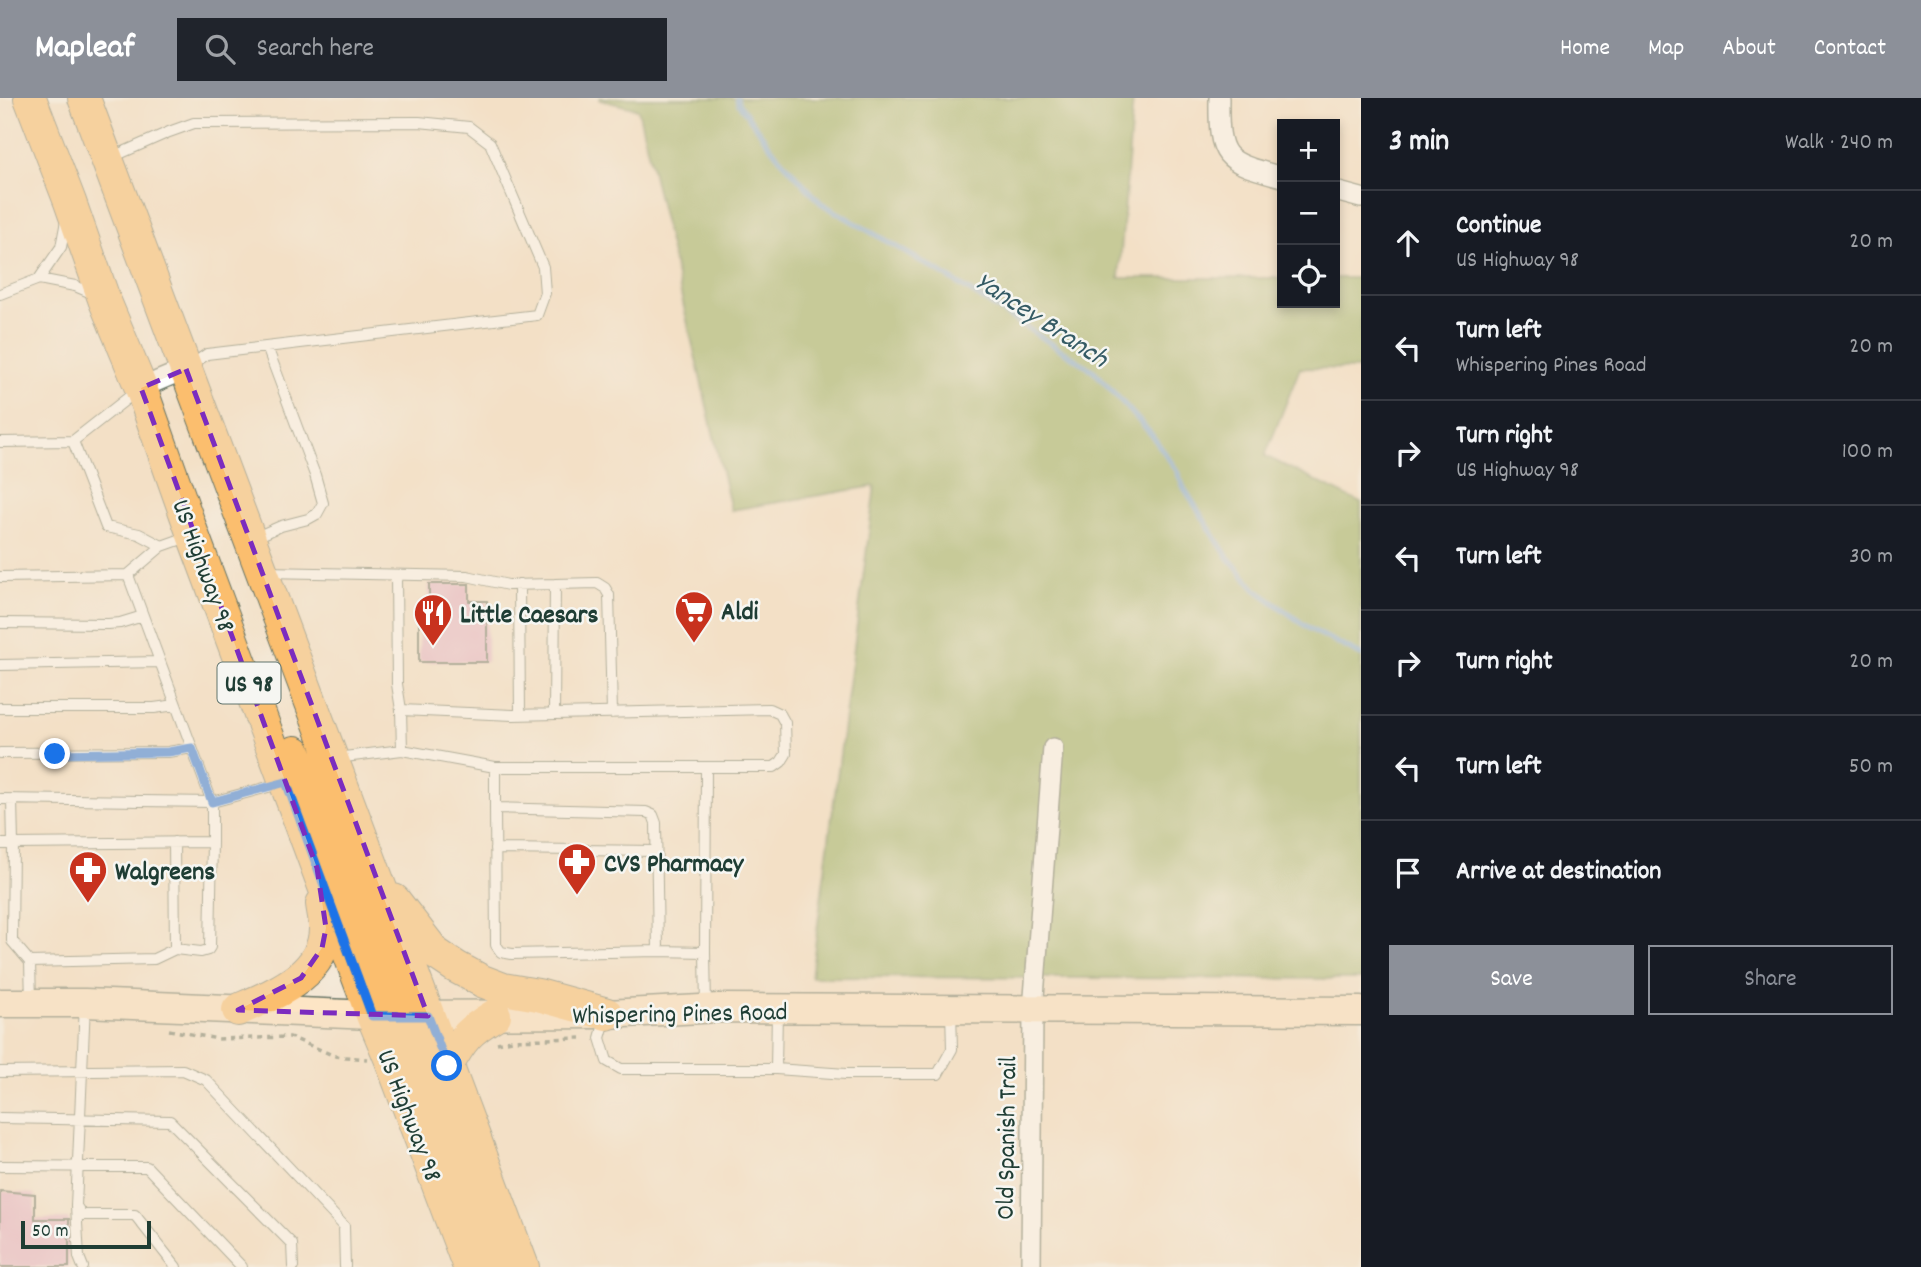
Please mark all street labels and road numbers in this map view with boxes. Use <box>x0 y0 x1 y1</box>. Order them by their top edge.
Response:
street label: US Highway 98 <box>161 495 243 638</box>
road number: US 98 <box>218 662 280 704</box>
street label: Whispering Pines Road <box>572 995 788 1036</box>
street label: US Highway 98 <box>366 1045 450 1188</box>
street label: Old Spanish Trail <box>989 1056 1028 1220</box>

